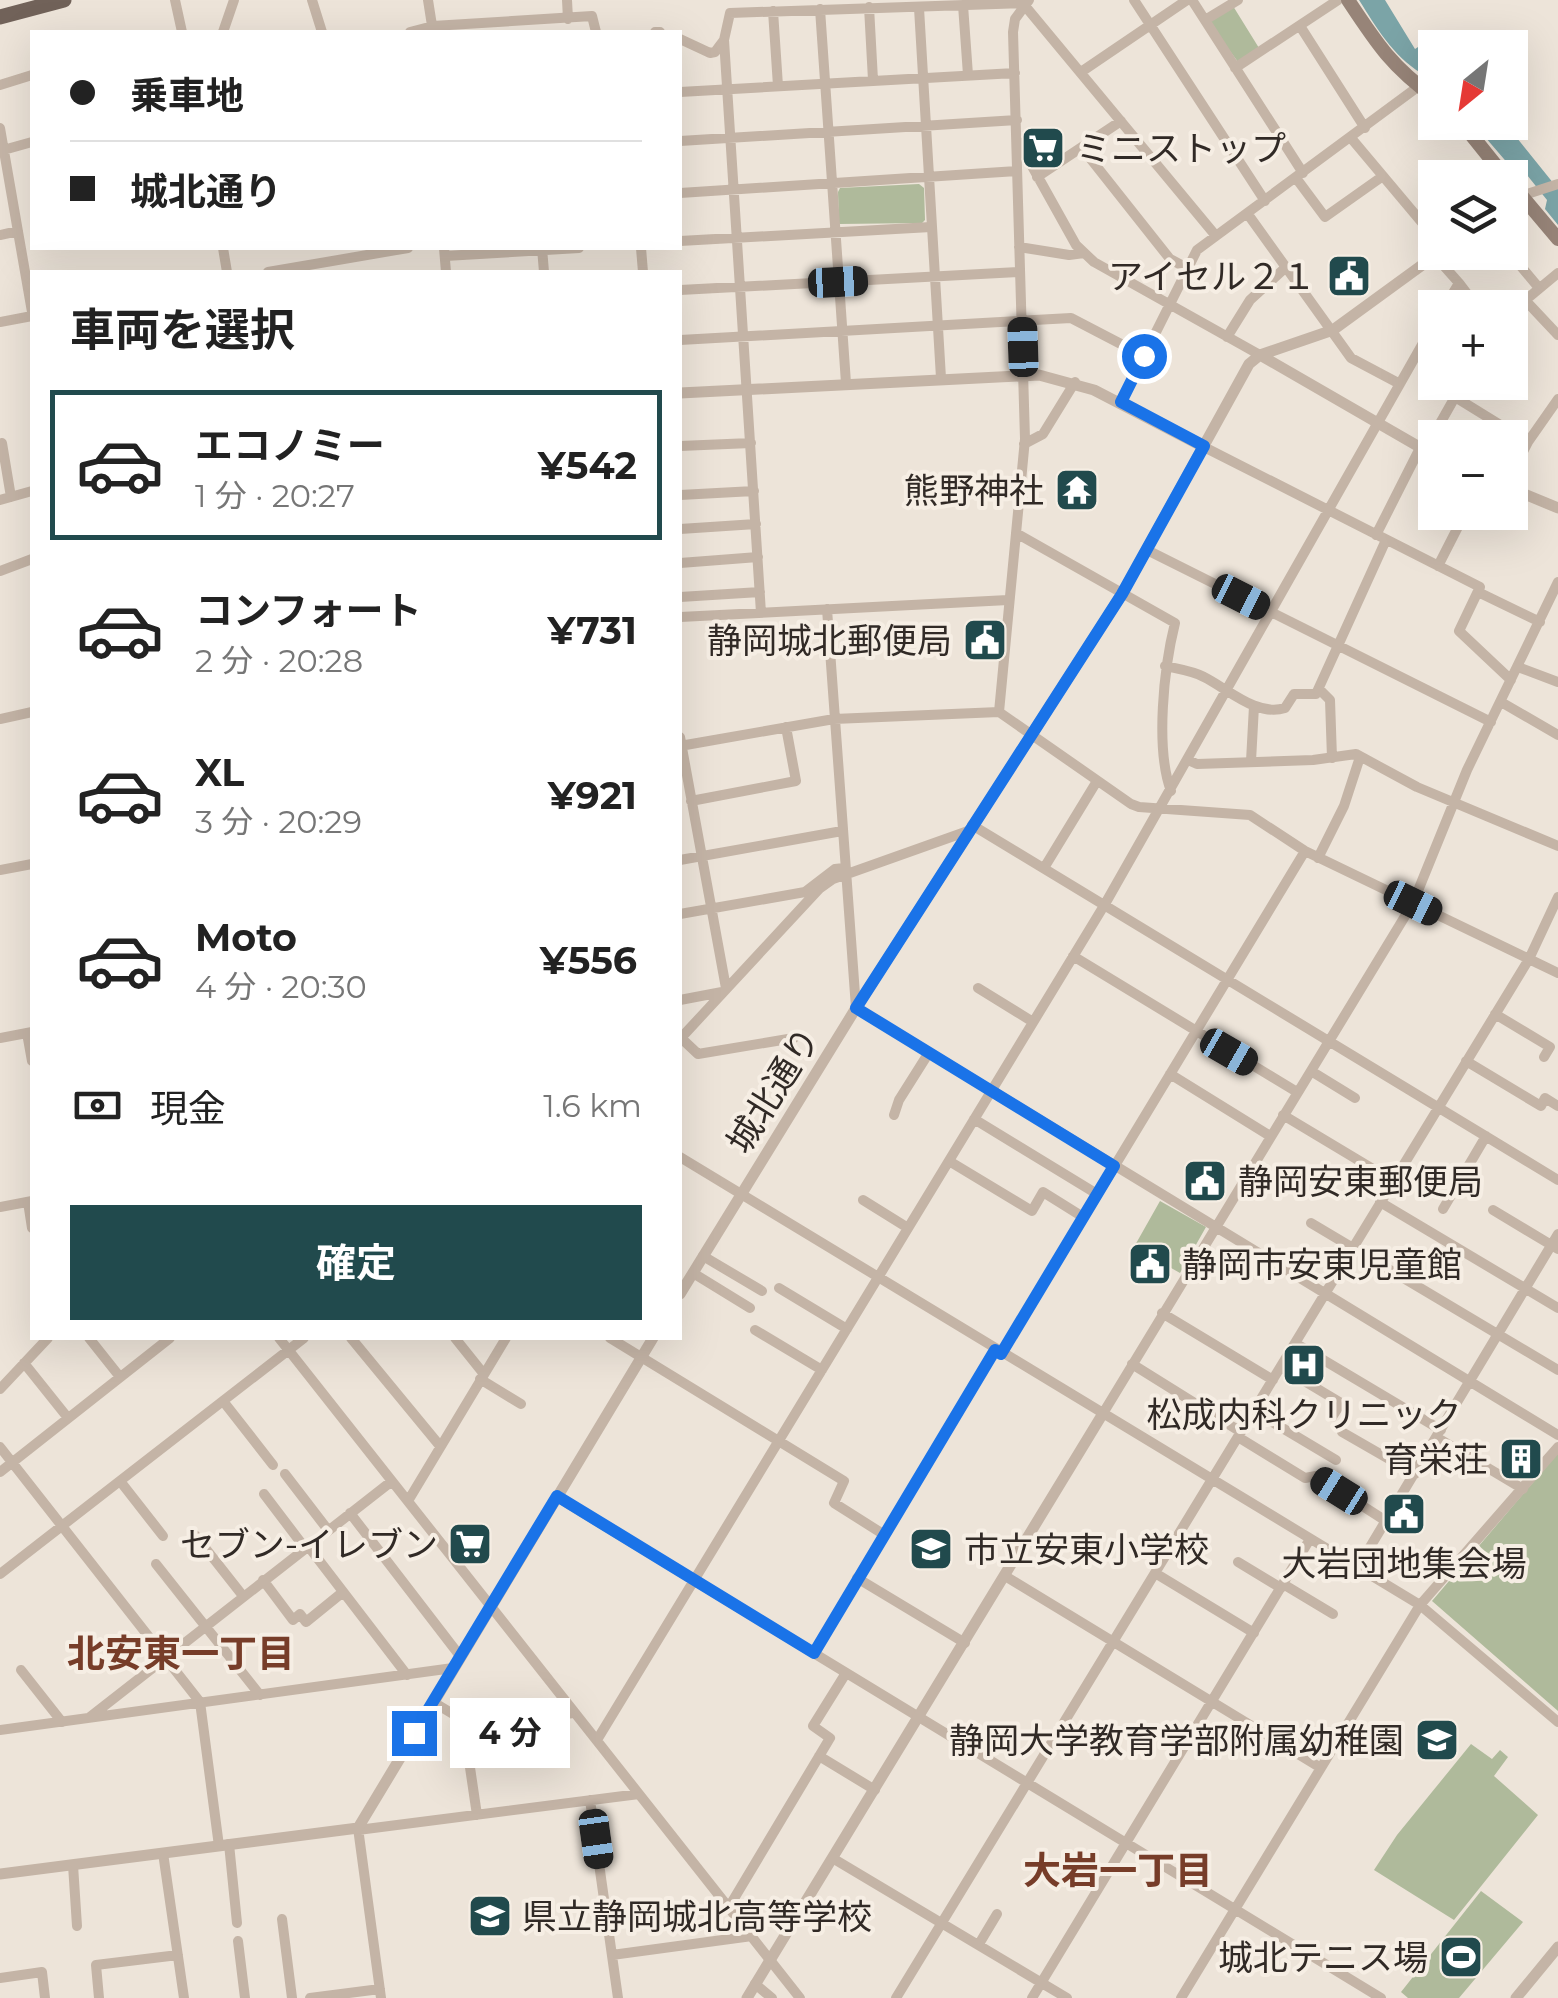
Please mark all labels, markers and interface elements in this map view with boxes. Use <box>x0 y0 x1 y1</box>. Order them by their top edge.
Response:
north arrow <box>1418 30 1528 140</box>
map controls <box>1418 30 1528 530</box>
text: 乗車地 <box>130 72 244 119</box>
supermarket icon: ミニストップ <box>1020 125 1066 171</box>
place label: ミニストップ <box>1076 127 1286 170</box>
button: layers <box>1418 160 1528 270</box>
text: 城北通り <box>130 168 282 215</box>
public building icon: アイセル２１ <box>1326 253 1372 299</box>
place label: アイセル２１ <box>1108 255 1316 298</box>
car <box>807 265 869 299</box>
button: + <box>1418 290 1528 400</box>
text: 車両を選択 <box>70 302 295 357</box>
car <box>1007 316 1039 378</box>
route start <box>1122 334 1167 379</box>
icon: car <box>75 420 165 510</box>
button: − <box>1418 420 1528 530</box>
text: エコノミー <box>195 422 385 469</box>
text: ¥542 <box>538 442 637 489</box>
temple icon: 熊野神社 <box>1054 467 1100 513</box>
place label: 熊野神社 <box>904 469 1044 512</box>
text: 1 分 · 20:27 <box>195 476 355 515</box>
car <box>1207 570 1275 624</box>
icon: car <box>75 585 165 675</box>
text: コンフォート <box>195 587 422 634</box>
text: ¥731 <box>547 607 637 654</box>
public building icon: 静岡城北郵便局 <box>962 617 1008 663</box>
place label: 静岡城北郵便局 <box>707 619 952 662</box>
text: 2 分 · 20:28 <box>195 641 363 680</box>
text: XL <box>195 749 244 796</box>
icon: car <box>75 750 165 840</box>
text: ¥921 <box>548 772 637 819</box>
text: 3 分 · 20:29 <box>195 802 362 841</box>
car <box>1379 876 1447 930</box>
text: Moto <box>195 914 297 961</box>
icon: car <box>75 915 165 1005</box>
text: ¥556 <box>540 937 637 984</box>
text: 4 分 · 20:30 <box>195 967 367 1006</box>
street label: 城北通り <box>718 1019 828 1161</box>
car <box>1196 1024 1262 1080</box>
icon: cash <box>70 1078 125 1133</box>
text: 現金 <box>150 1085 226 1132</box>
text: 1.6 km <box>543 1086 642 1125</box>
public building icon: 静岡安東郵便局 <box>1182 1158 1228 1204</box>
place label: 静岡安東郵便局 <box>1238 1160 1483 1203</box>
button: 確定 <box>70 1205 642 1320</box>
public building icon: 静岡市安東児童館 <box>1127 1241 1173 1287</box>
place label: 静岡市安東児童館 <box>1182 1243 1462 1286</box>
hospital icon: 松成内科クリニック <box>1281 1342 1327 1388</box>
place label: 松成内科クリニック <box>1146 1393 1462 1436</box>
building icon: 育栄荘 <box>1498 1436 1544 1482</box>
place label: 育栄荘 <box>1383 1438 1488 1481</box>
car <box>1306 1462 1372 1520</box>
public building icon: 大岩団地集会場 <box>1381 1491 1427 1537</box>
supermarket icon: セブン-イレブン <box>447 1521 493 1567</box>
place label: セブン-イレブン <box>180 1523 438 1566</box>
school or university icon: 市立安東小学校 <box>908 1526 954 1572</box>
place label: 市立安東小学校 <box>964 1528 1209 1571</box>
place label: 大岩団地集会場 <box>1281 1542 1527 1585</box>
district label: 北安東一丁目 <box>67 1630 295 1677</box>
callout: 4 分 <box>449 1698 569 1768</box>
route end <box>392 1711 437 1756</box>
text: 4 分 <box>478 1713 542 1752</box>
school or university icon: 静岡大学教育学部附属幼稚園 <box>1414 1717 1460 1763</box>
place label: 静岡大学教育学部附属幼稚園 <box>949 1719 1404 1762</box>
car <box>577 1807 615 1871</box>
district label: 大岩一丁目 <box>1023 1847 1213 1894</box>
school or university icon: 県立静岡城北高等学校 <box>467 1893 513 1939</box>
place label: 県立静岡城北高等学校 <box>522 1895 872 1938</box>
sports icon: 城北テニス場 <box>1438 1934 1484 1980</box>
place label: 城北テニス場 <box>1218 1936 1428 1979</box>

